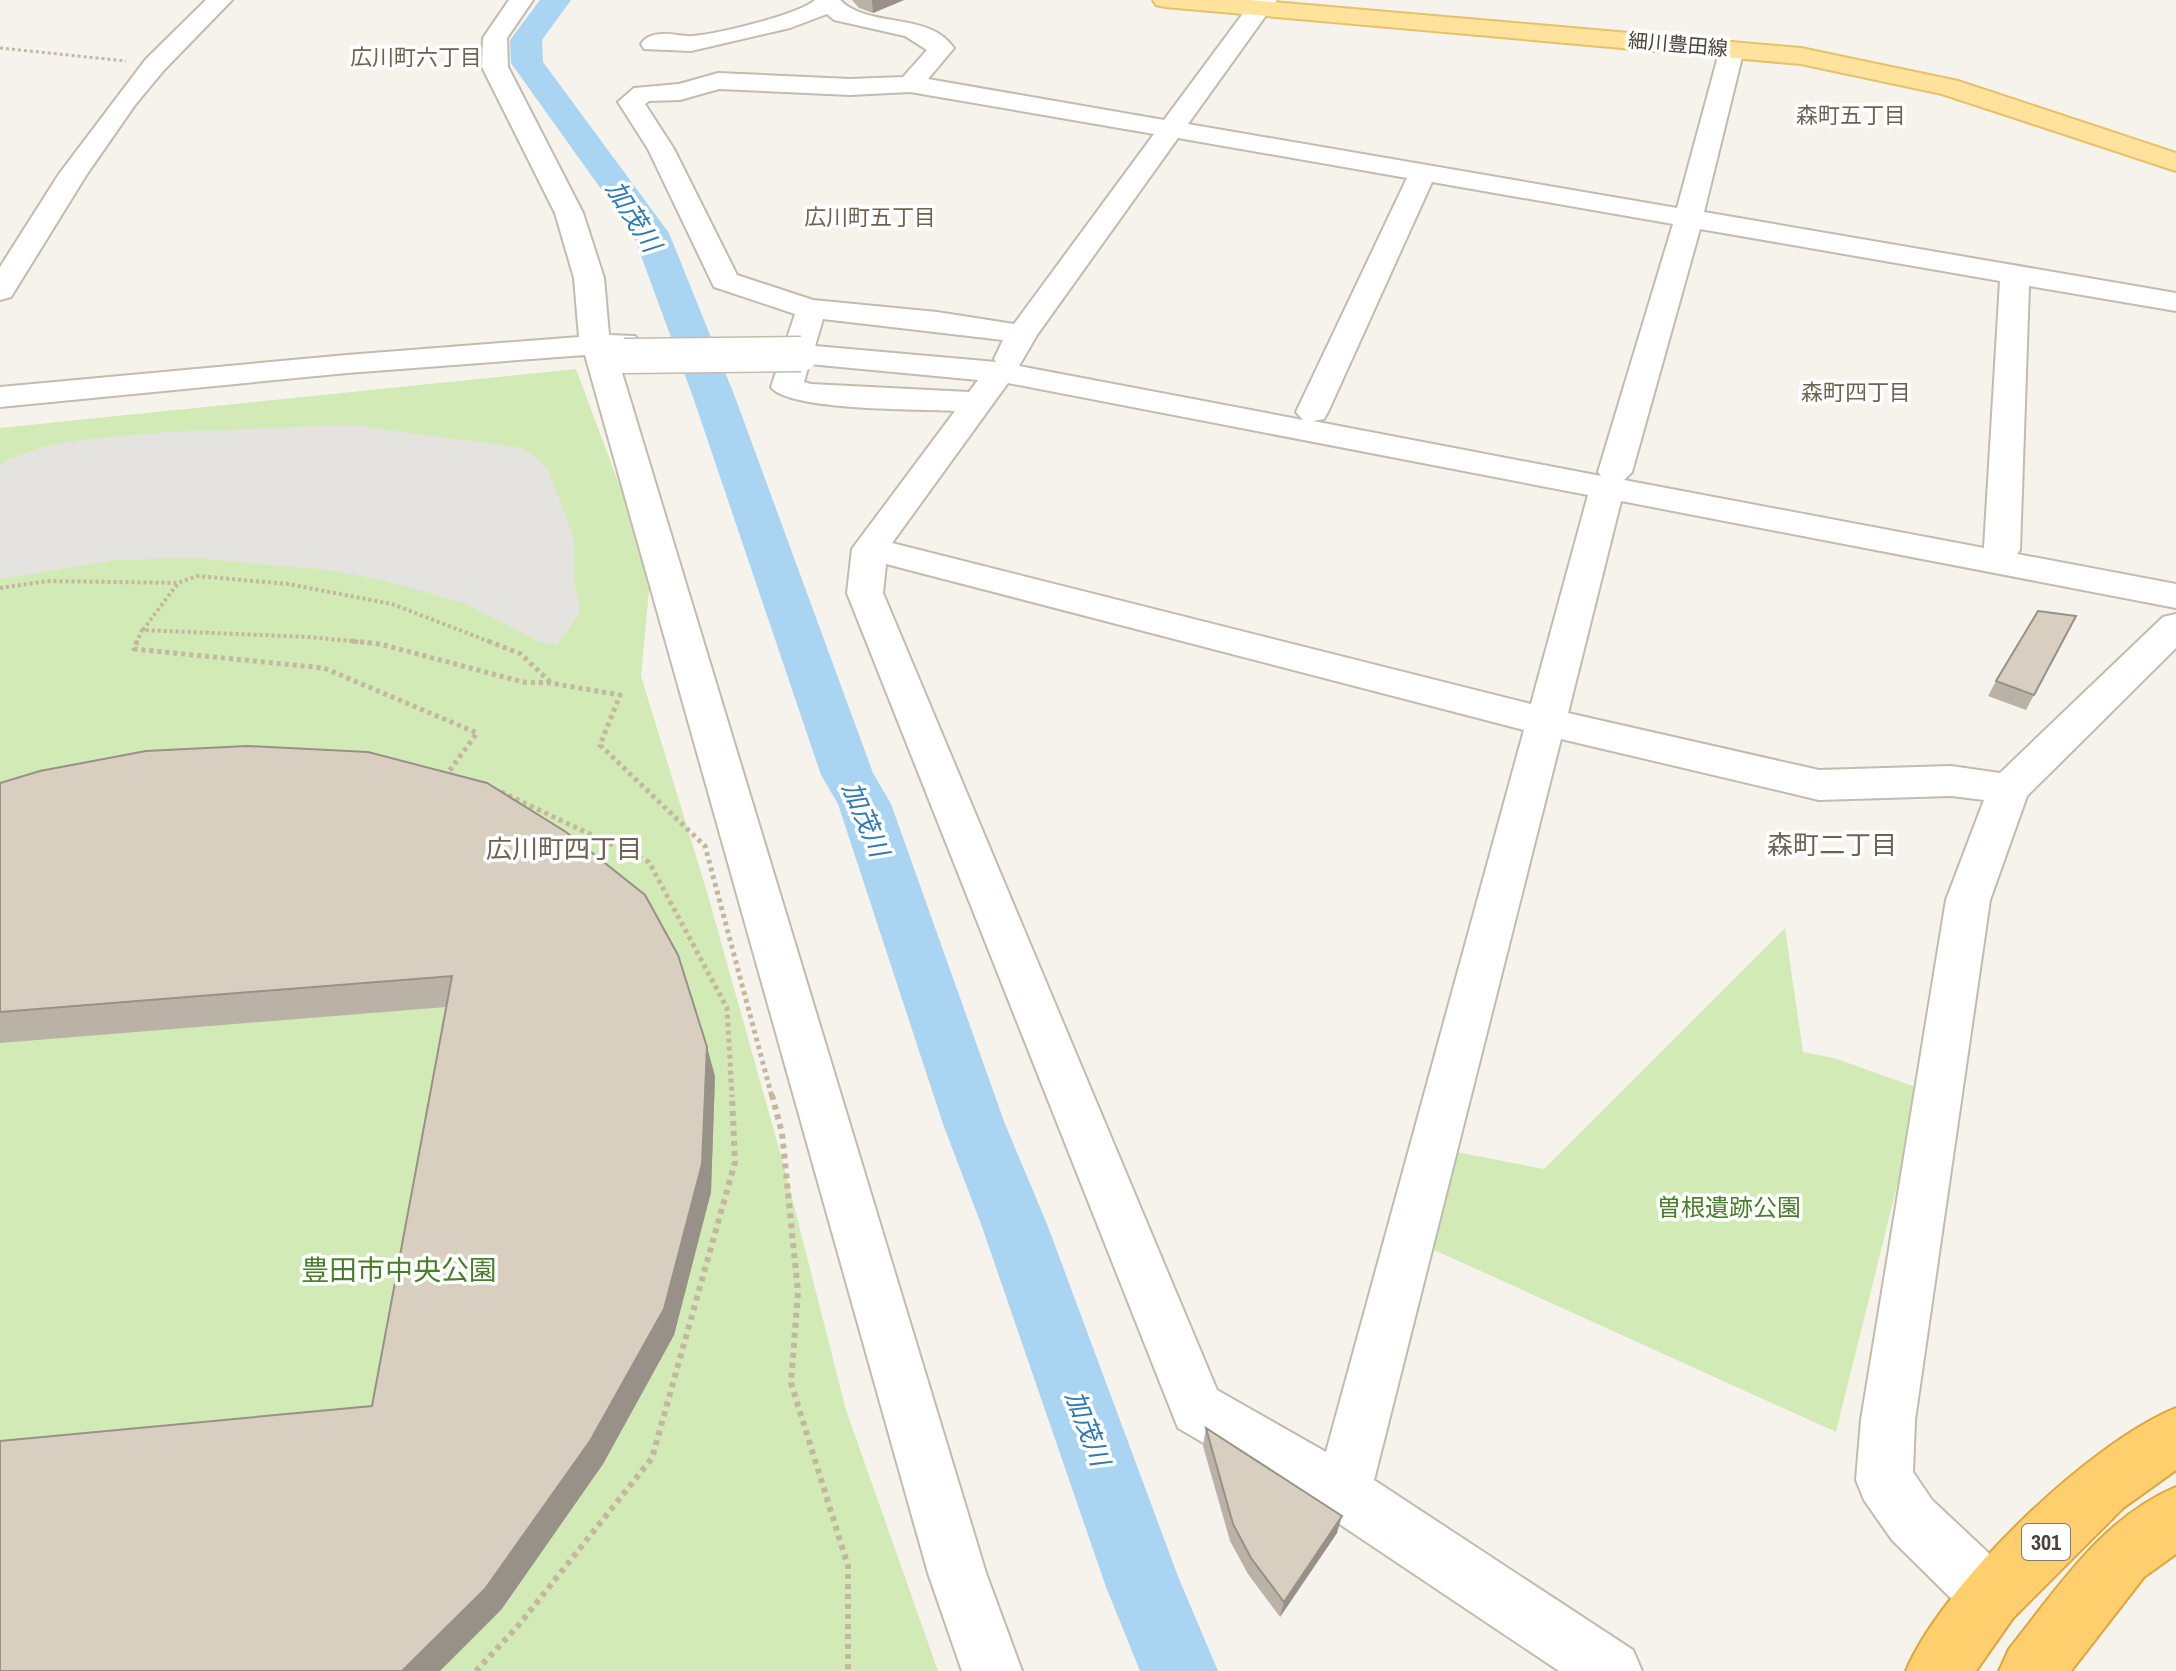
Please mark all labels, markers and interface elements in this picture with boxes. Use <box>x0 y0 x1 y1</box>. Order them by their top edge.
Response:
street label: 細川豊田線 <box>1627 26 1729 62</box>
district label: 広川町六丁目 <box>350 42 482 72</box>
district label: 森町五丁目 <box>1796 100 1906 130</box>
water label: 加茂川 <box>598 174 671 261</box>
district label: 広川町五丁目 <box>804 202 936 232</box>
district label: 森町四丁目 <box>1801 377 1911 407</box>
water label: 加茂川 <box>835 776 899 864</box>
district label: 森町二丁目 <box>1767 827 1897 862</box>
district label: 広川町四丁目 <box>486 831 642 866</box>
park label: 曽根遺跡公園 <box>1657 1191 1801 1223</box>
park label: 豊田市中央公園 <box>301 1251 497 1289</box>
water label: 加茂川 <box>1058 1385 1119 1473</box>
road number: 301 <box>2022 1524 2070 1560</box>

